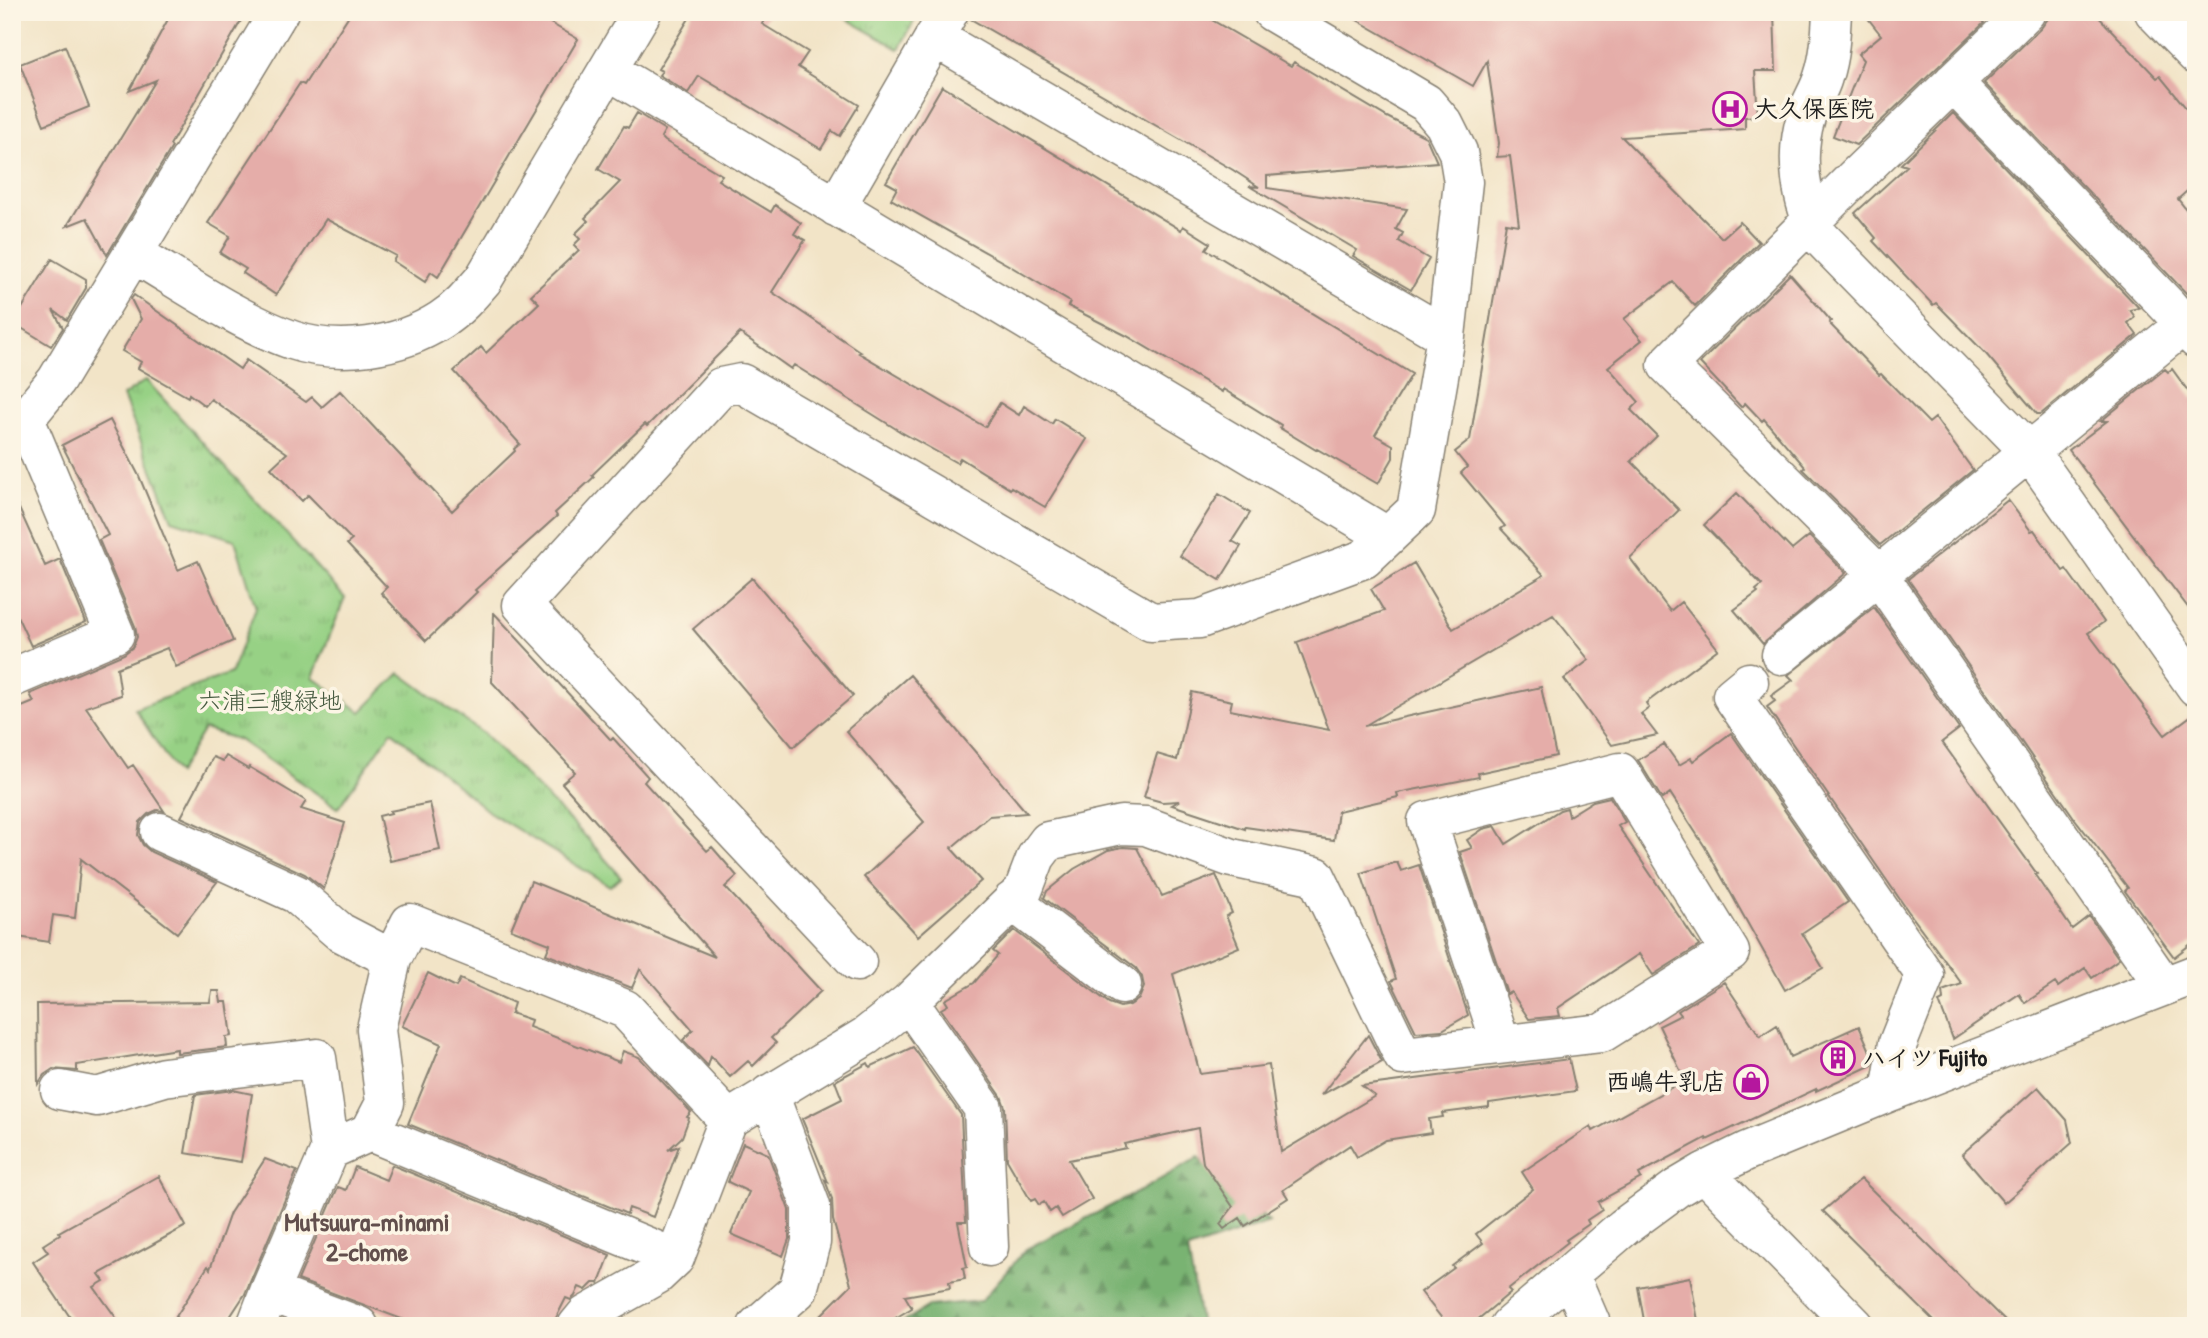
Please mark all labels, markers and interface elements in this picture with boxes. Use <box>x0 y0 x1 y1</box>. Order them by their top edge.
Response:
hospital icon: 大久保医院 <box>1711 90 1749 128</box>
place label: 大久保医院 <box>1754 92 1874 124</box>
park label: 六浦三艘緑地 <box>198 684 342 716</box>
building icon: ハイツ Fujito <box>1819 1039 1857 1077</box>
place label: ハイツ Fujito <box>1862 1041 1987 1073</box>
shop icon: 西嶋牛乳店 <box>1732 1063 1770 1101</box>
place label: 西嶋牛乳店 <box>1606 1065 1726 1097</box>
district label: Mutsuura-minami 2-chome <box>284 1204 450 1269</box>

